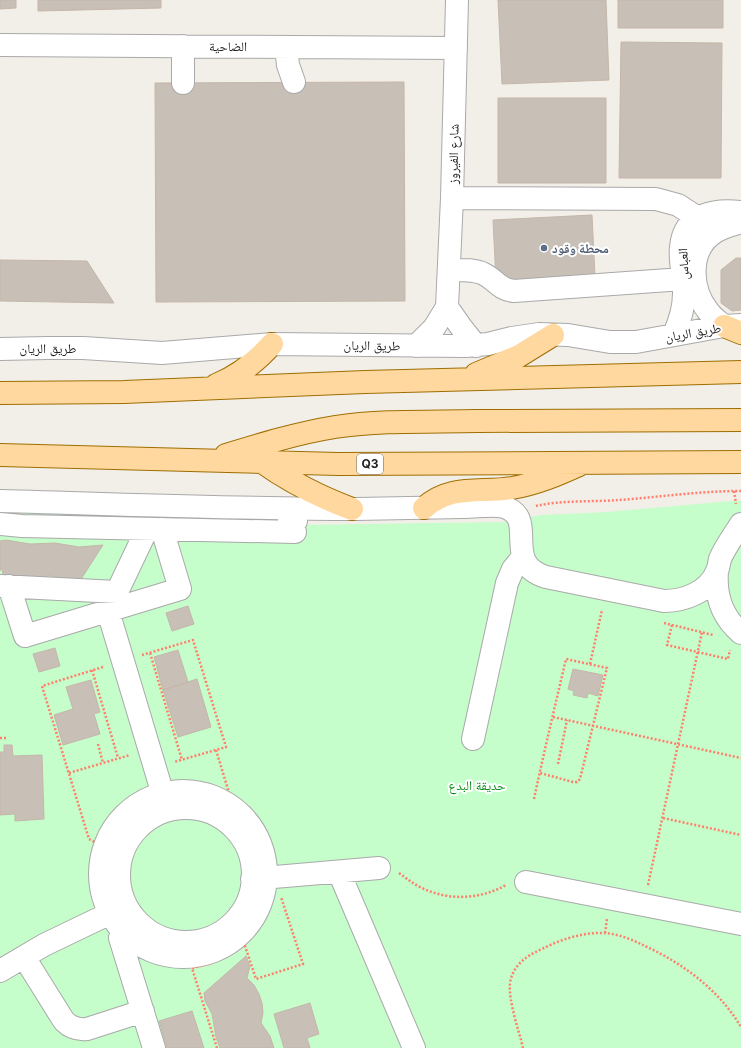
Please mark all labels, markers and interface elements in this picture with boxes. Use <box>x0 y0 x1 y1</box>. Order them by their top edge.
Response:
street label: الضاحية <box>209 38 247 54</box>
street label: شارع الفيروز <box>444 124 464 185</box>
place label: محطة وقود <box>552 240 609 256</box>
marker: محطة وقود <box>539 243 549 253</box>
street label: العباس <box>674 248 693 280</box>
street label: طريق الريان <box>664 319 723 346</box>
street label: طريق الريان <box>343 337 401 354</box>
street label: طريق الريان <box>20 340 76 357</box>
road number: Q3 <box>357 454 383 474</box>
park label: حديقة البدع <box>448 777 506 795</box>

